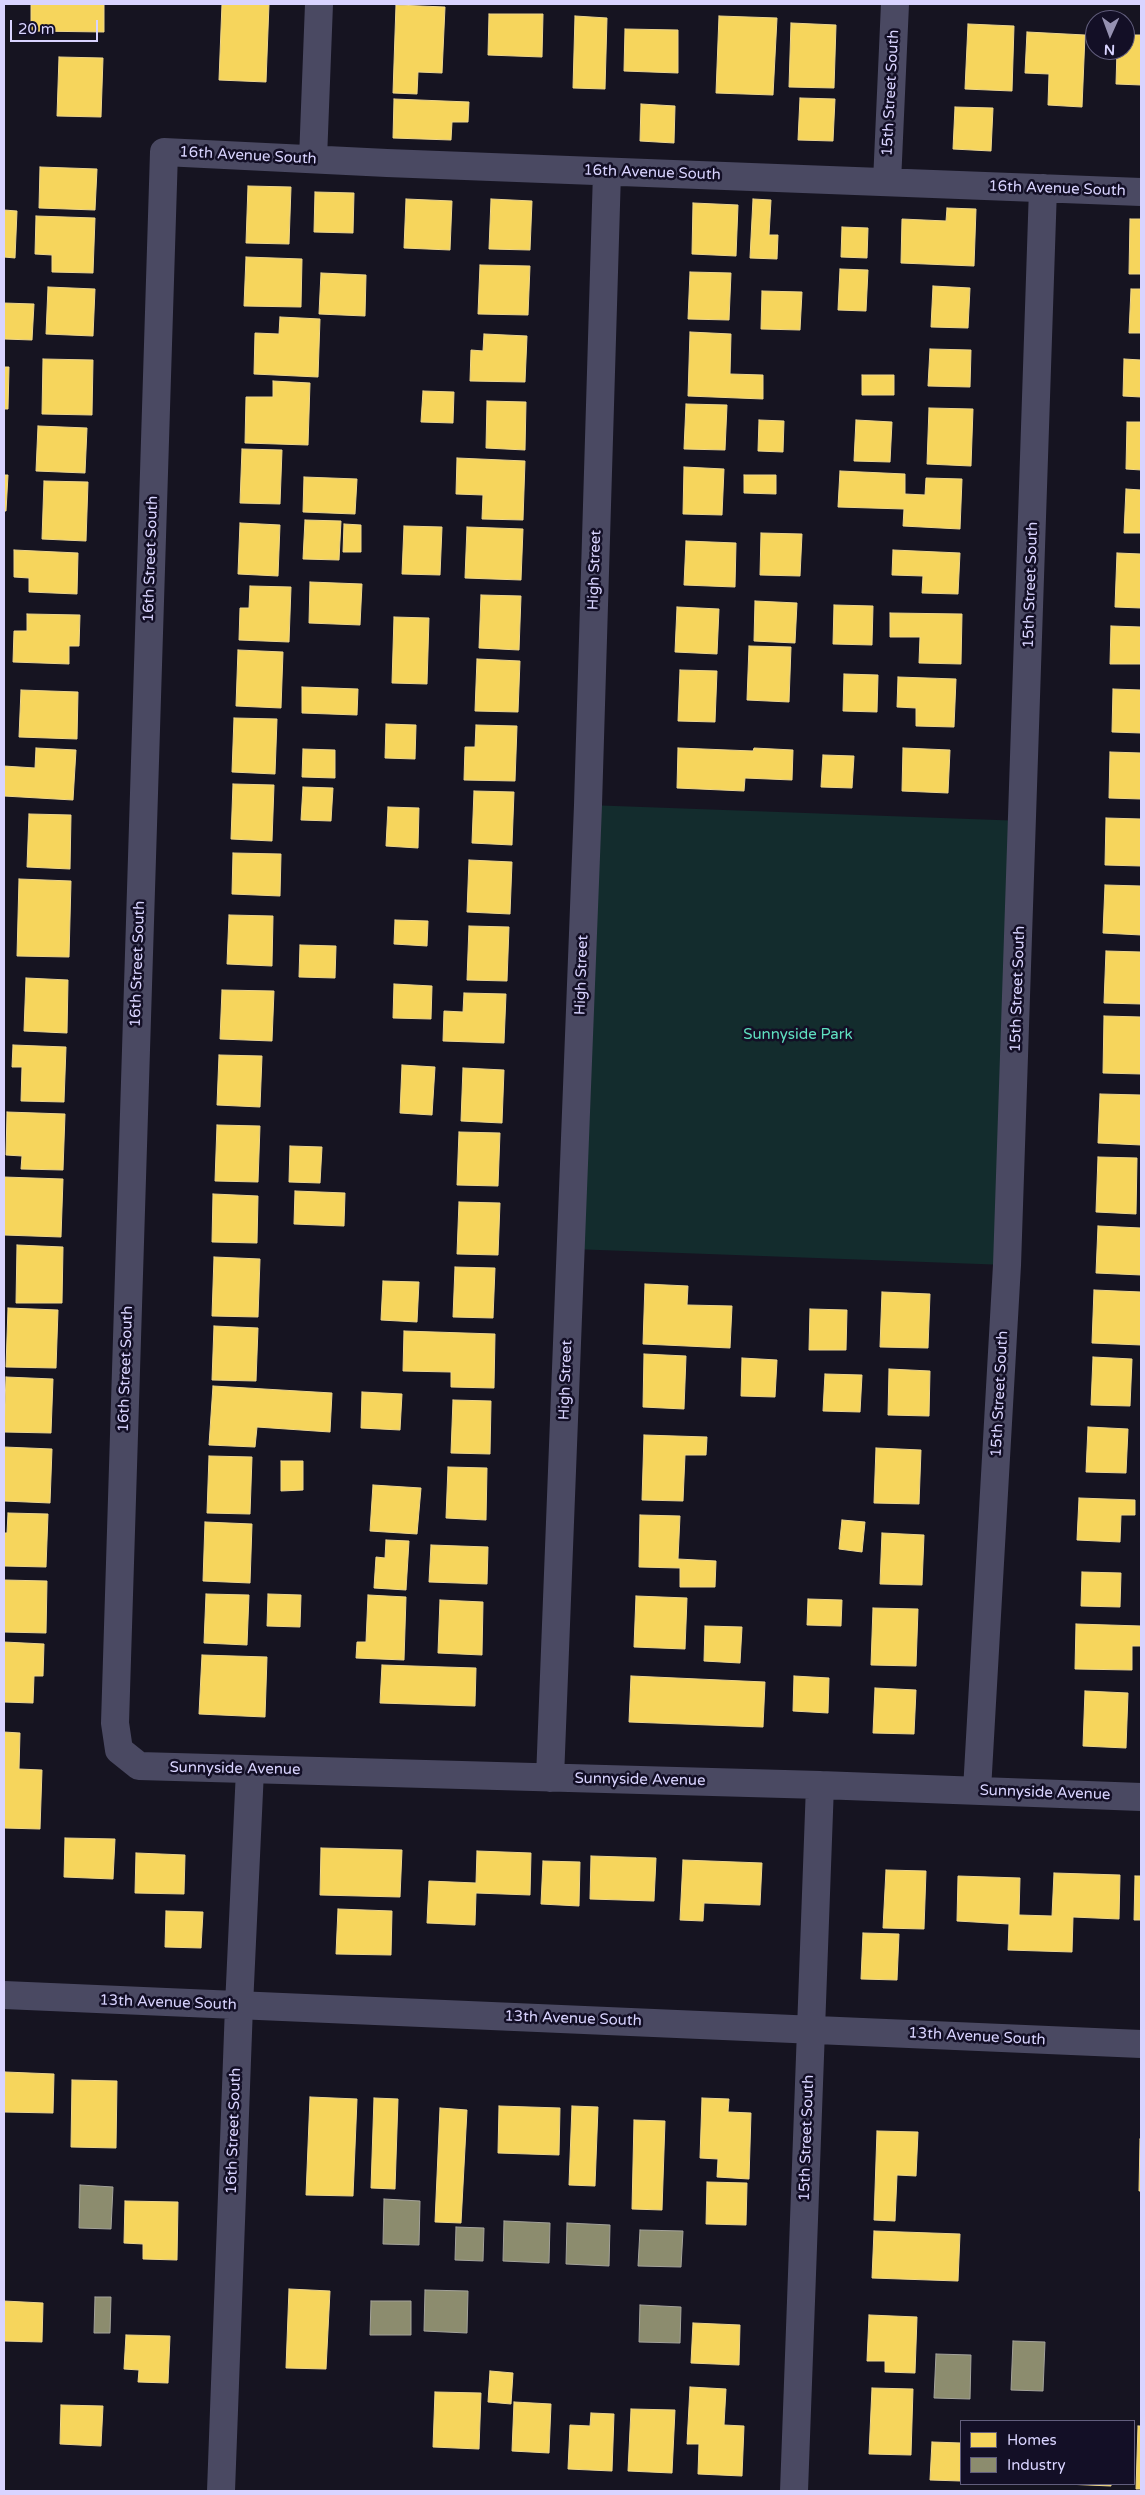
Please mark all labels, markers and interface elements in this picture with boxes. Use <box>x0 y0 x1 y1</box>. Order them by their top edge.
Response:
scale bar <box>12 10 100 42</box>
north arrow <box>1085 10 1135 60</box>
text: 20 m <box>18 20 55 38</box>
street label: 15th Street South <box>879 29 903 157</box>
text: N <box>1104 41 1115 58</box>
street label: 16th Avenue South <box>179 143 317 169</box>
street label: 16th Avenue South <box>583 162 721 184</box>
street label: 16th Avenue South <box>988 178 1126 200</box>
street label: 16th Street South <box>140 495 162 623</box>
street label: 15th Street South <box>1020 521 1042 649</box>
street label: High Street <box>585 530 605 610</box>
street label: 16th Street South <box>127 900 149 1028</box>
street label: 15th Street South <box>1007 925 1029 1053</box>
street label: High Street <box>572 935 592 1015</box>
park label: Sunnyside Park <box>743 1026 853 1044</box>
street label: 16th Street South <box>115 1305 137 1433</box>
street label: 15th Street South <box>988 1330 1012 1458</box>
street label: High Street <box>556 1340 576 1420</box>
street label: Sunnyside Avenue <box>169 1759 301 1779</box>
street label: Sunnyside Avenue <box>574 1770 706 1790</box>
street label: Sunnyside Avenue <box>979 1782 1111 1804</box>
street label: 13th Avenue South <box>99 1992 237 2014</box>
street label: 13th Avenue South <box>504 2008 642 2030</box>
street label: 13th Avenue South <box>908 2024 1046 2050</box>
street label: 16th Street South <box>223 2067 245 2195</box>
street label: 15th Street South <box>796 2074 818 2202</box>
legend <box>960 2420 1135 2485</box>
text: Homes <box>1007 2431 1057 2449</box>
text: Industry <box>1007 2456 1066 2474</box>

